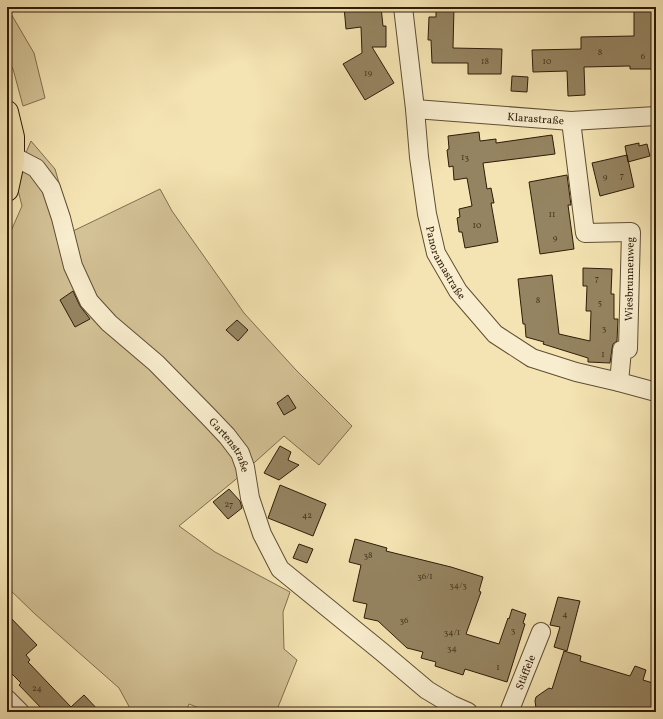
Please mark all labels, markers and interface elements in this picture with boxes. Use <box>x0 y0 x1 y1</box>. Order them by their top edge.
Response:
house number: 8 <box>598 46 603 59</box>
house number: 6 <box>641 50 646 63</box>
house number: 18 <box>481 55 489 68</box>
house number: 10 <box>543 55 552 68</box>
house number: 19 <box>364 67 372 80</box>
street label: Klarastraße <box>507 110 564 129</box>
house number: 13 <box>461 151 469 164</box>
house number: 7 <box>620 169 624 182</box>
house number: 9 <box>603 171 608 184</box>
house number: 11 <box>549 208 555 221</box>
house number: 10 <box>473 219 482 232</box>
street label: Panoramastraße <box>421 225 468 303</box>
house number: 9 <box>553 232 558 245</box>
street label: Wiesbrunnenweg <box>622 236 639 321</box>
house number: 7 <box>595 272 599 285</box>
house number: 8 <box>536 294 541 307</box>
house number: 5 <box>598 296 602 309</box>
house number: 3 <box>602 322 607 335</box>
house number: 1 <box>601 348 605 361</box>
street label: Gartenstraße <box>205 415 252 473</box>
house number: 27 <box>225 498 233 511</box>
house number: 42 <box>302 509 312 522</box>
house number: 38 <box>363 549 373 562</box>
house number: 36/1 <box>417 570 433 583</box>
house number: 34/3 <box>449 579 467 592</box>
house number: 4 <box>562 608 568 621</box>
house number: 36 <box>399 614 409 627</box>
house number: 3 <box>511 624 516 637</box>
house number: 34/1 <box>444 626 460 639</box>
house number: 34 <box>447 642 457 655</box>
street label: Stäffele <box>513 653 540 692</box>
house number: 1 <box>496 661 500 674</box>
house number: 24 <box>32 682 42 695</box>

